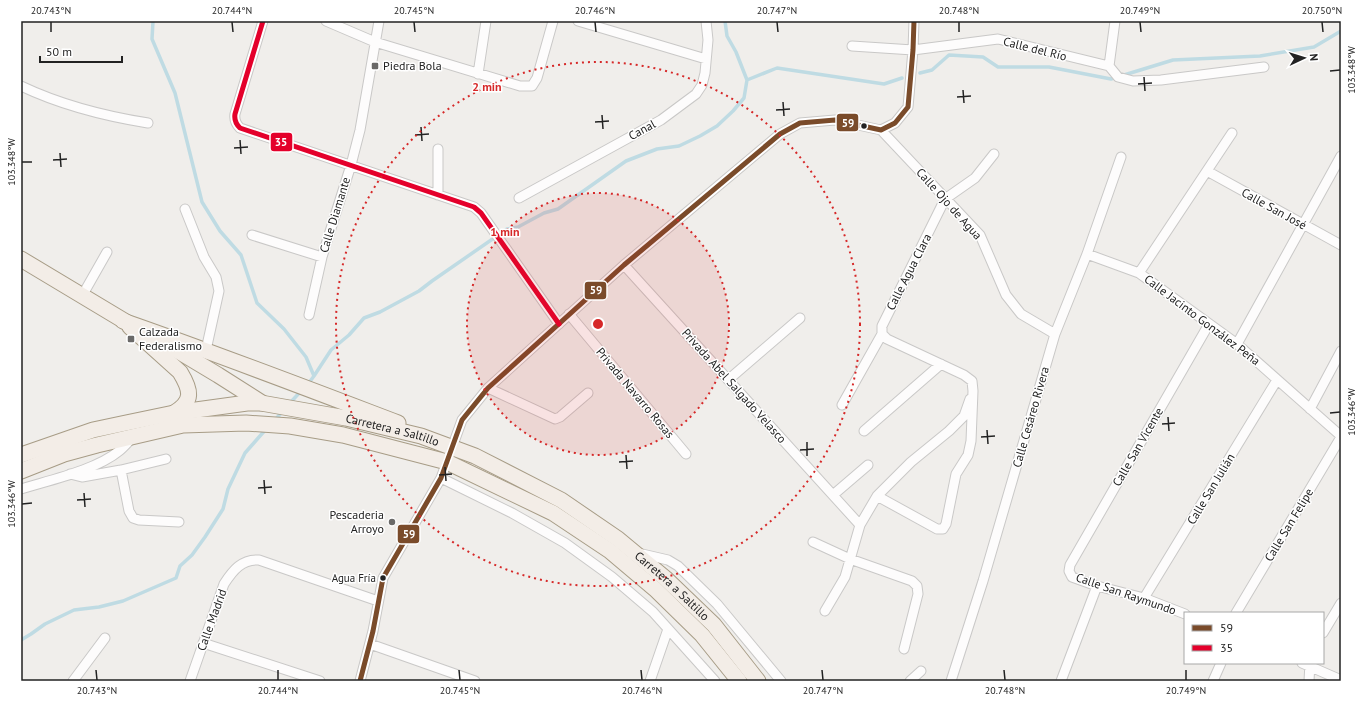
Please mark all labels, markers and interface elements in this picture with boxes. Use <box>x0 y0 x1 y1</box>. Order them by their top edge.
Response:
text: 20.743°N <box>31 4 71 17</box>
text: 20.744°N <box>212 4 252 17</box>
text: 20.745°N <box>394 4 434 17</box>
text: 20.746°N <box>575 4 615 17</box>
text: 20.747°N <box>757 4 797 17</box>
text: 20.748°N <box>939 4 979 17</box>
text: 20.749°N <box>1120 4 1160 17</box>
text: 20.750°N <box>1302 4 1342 17</box>
street label: Calle del Río <box>1002 33 1068 64</box>
scale bar <box>40 38 122 64</box>
north arrow <box>1284 38 1324 78</box>
text: 50 m <box>46 44 72 59</box>
text: 103.348°W <box>1345 46 1358 94</box>
text: N <box>1307 53 1321 61</box>
place label: Piedra Bola <box>383 58 442 73</box>
marker: Piedra Bola <box>370 61 380 71</box>
text: 2 min <box>472 79 502 94</box>
line badge: 59 <box>836 113 859 132</box>
street label: Canal <box>626 116 658 143</box>
text: 59 <box>842 116 854 130</box>
unlabelled marker <box>859 121 869 131</box>
line badge: 35 <box>270 132 293 152</box>
text: 35 <box>275 135 287 149</box>
text: 103.348°W <box>5 138 18 186</box>
street label: Calle Ojo de Agua <box>913 165 985 243</box>
street label: Calle Diamante <box>316 175 353 254</box>
street label: Calle San José <box>1239 185 1309 233</box>
text: 1 min <box>490 224 520 239</box>
street label: Calle Agua Clara <box>883 231 934 313</box>
street label: Calle Jacinto González Peña <box>1141 271 1263 368</box>
line badge: 59 <box>584 281 607 300</box>
text: 59 <box>590 283 602 297</box>
centre of rings <box>591 317 605 331</box>
place label: Calzada Federalismo <box>139 324 202 353</box>
street label: Privada Abel Salgado Velasco <box>679 325 790 446</box>
marker: Calzada Federalismo <box>126 334 136 344</box>
street label: Privada Navarro Rosas <box>593 344 678 441</box>
street label: Calle Cesáreo Rivera <box>1009 365 1052 469</box>
text: 103.346°W <box>1345 388 1358 436</box>
street label: Calle San Vicente <box>1109 405 1166 489</box>
street label: Carretera a Saltillo <box>344 410 441 449</box>
street label: Calle San Julián <box>1183 451 1238 527</box>
text: 103.346°W <box>5 480 18 528</box>
street label: Calle San Felipe <box>1261 485 1316 564</box>
place label: Pescaderia Arroyo <box>329 507 384 536</box>
marker: Pescaderia Arroyo <box>387 517 397 527</box>
line badge: 59 <box>397 524 420 544</box>
text: 59 <box>403 527 415 541</box>
street label: Carretera a Saltillo <box>632 548 713 624</box>
street label: Calle San Raymundo <box>1074 569 1178 618</box>
place label: Agua Fría <box>332 571 376 585</box>
marker: Agua Fría <box>378 573 388 583</box>
street label: Calle Madrid <box>193 587 230 653</box>
legend <box>1184 612 1324 664</box>
text: 59 <box>1220 620 1233 635</box>
text: 35 <box>1220 640 1233 655</box>
text: 20.743°N <box>77 684 117 697</box>
text: 20.744°N <box>258 684 298 697</box>
text: 20.745°N <box>440 684 480 697</box>
text: 20.746°N <box>622 684 662 697</box>
text: 20.747°N <box>803 684 843 697</box>
text: 20.748°N <box>985 684 1025 697</box>
text: 20.749°N <box>1166 684 1206 697</box>

